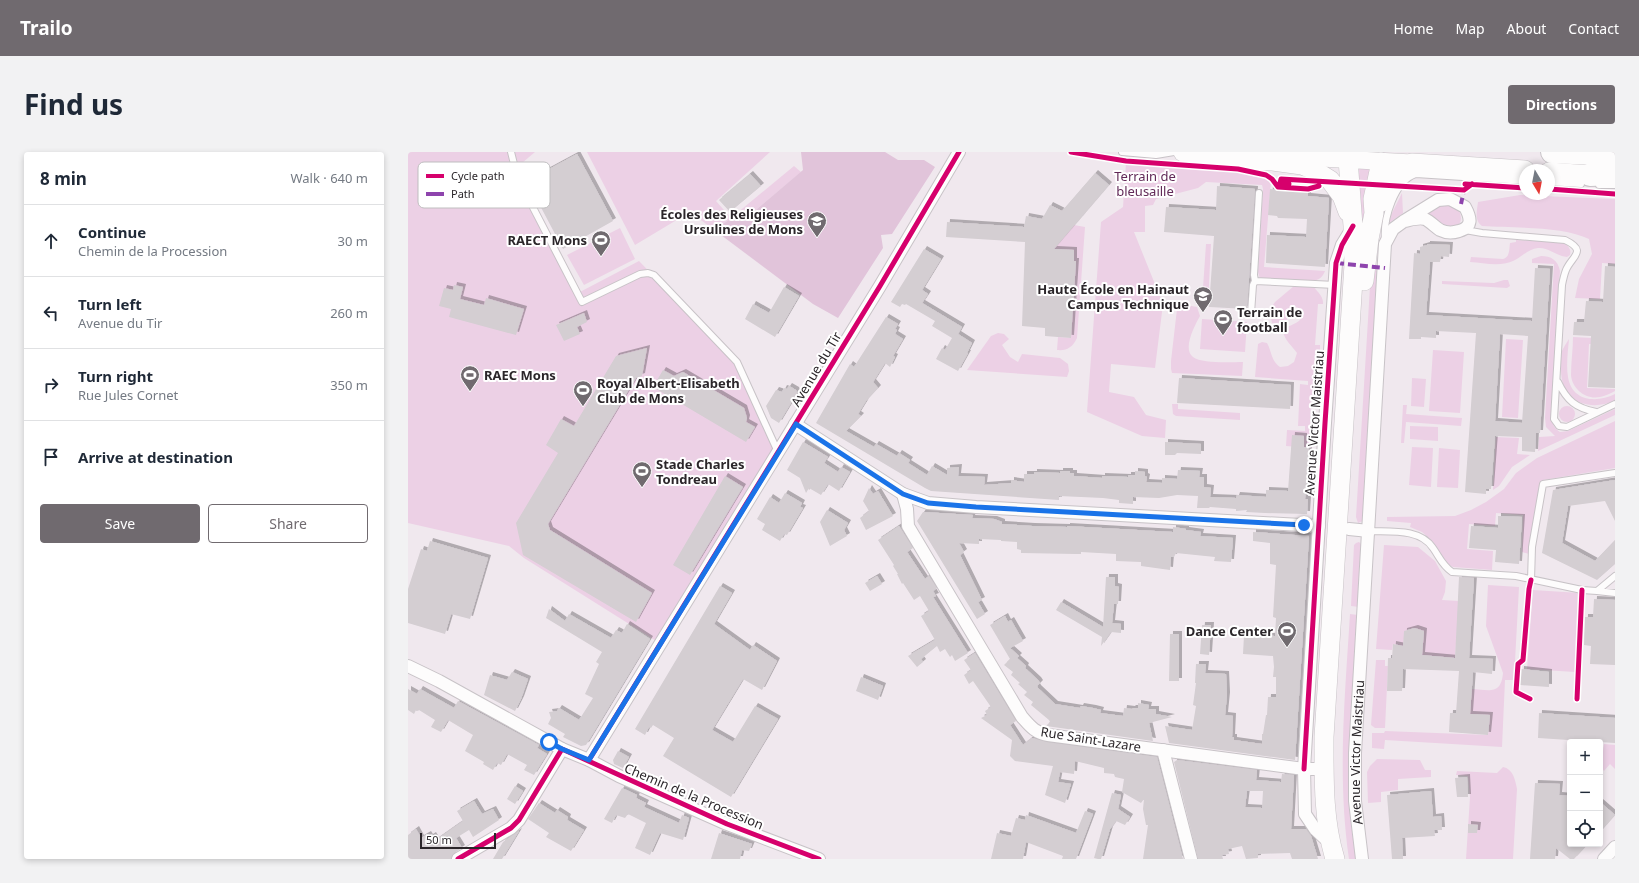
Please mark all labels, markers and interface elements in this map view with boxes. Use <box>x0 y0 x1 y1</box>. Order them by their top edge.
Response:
text: Trailo <box>20 15 73 41</box>
text: Home <box>1394 19 1433 38</box>
text: Map <box>1455 19 1485 38</box>
text: About <box>1507 19 1546 38</box>
text: Contact <box>1568 19 1619 38</box>
text: Find us <box>24 85 123 123</box>
button: Directions <box>1508 85 1615 124</box>
legend <box>418 162 550 208</box>
north arrow <box>1519 164 1555 200</box>
text: 8 min <box>40 167 87 190</box>
park label: Terrain de bleusaille <box>1114 167 1176 200</box>
text: Cycle path <box>451 168 504 183</box>
text: Walk · 640 m <box>290 169 368 187</box>
text: Path <box>451 186 475 201</box>
place label: Écoles des Religieuses Ursulines de Mons <box>660 205 803 238</box>
school or university icon: Écoles des Religieuses Ursulines de Mons <box>806 210 828 238</box>
text: Continue <box>78 222 146 242</box>
sports icon: RAECT Mons <box>590 229 612 257</box>
icon: ahead <box>40 230 62 252</box>
place label: RAECT Mons <box>508 231 587 249</box>
text: 30 m <box>338 232 368 250</box>
text: Chemin de la Procession <box>78 242 227 260</box>
place label: Haute École en Hainaut Campus Technique <box>1037 280 1189 313</box>
school or university icon: Haute École en Hainaut Campus Technique <box>1192 285 1214 313</box>
text: Turn left <box>78 294 142 314</box>
icon: left <box>40 302 62 324</box>
place label: Terrain de football <box>1237 303 1302 336</box>
text: 260 m <box>330 304 368 322</box>
sports icon: Terrain de football <box>1212 308 1234 336</box>
text: Avenue du Tir <box>78 314 162 332</box>
street label: Avenue du Tir <box>787 328 846 410</box>
street label: Avenue Victor Maistriau <box>1300 350 1328 496</box>
sports icon: RAEC Mons <box>459 364 481 392</box>
text: Turn right <box>78 366 153 386</box>
place label: RAEC Mons <box>484 366 556 384</box>
icon: right <box>40 374 62 396</box>
place label: Royal Albert-Elisabeth Club de Mons <box>597 374 740 407</box>
text: 350 m <box>330 376 368 394</box>
sports icon: Royal Albert-Elisabeth Club de Mons <box>572 379 594 407</box>
text: Rue Jules Cornet <box>78 386 178 404</box>
icon: arrive <box>40 446 62 468</box>
text: Arrive at destination <box>78 447 233 467</box>
place label: Stade Charles Tondreau <box>656 455 745 488</box>
sports icon: Stade Charles Tondreau <box>631 460 653 488</box>
button: Save <box>40 504 200 543</box>
button: Share <box>208 504 368 543</box>
route end <box>1295 516 1313 534</box>
sports icon: Dance Center <box>1276 620 1298 648</box>
place label: Dance Center <box>1186 622 1273 640</box>
street label: Avenue Victor Maistriau <box>1346 679 1368 826</box>
street label: Rue Saint-Lazare <box>1039 722 1143 756</box>
route start <box>540 733 558 751</box>
map controls <box>1567 739 1603 847</box>
button: + <box>1567 739 1603 775</box>
street label: Chemin de la Procession <box>622 759 766 833</box>
button: − <box>1567 775 1603 811</box>
button: locate <box>1567 811 1603 847</box>
scale bar <box>420 831 496 850</box>
text: 50 m <box>426 832 452 847</box>

